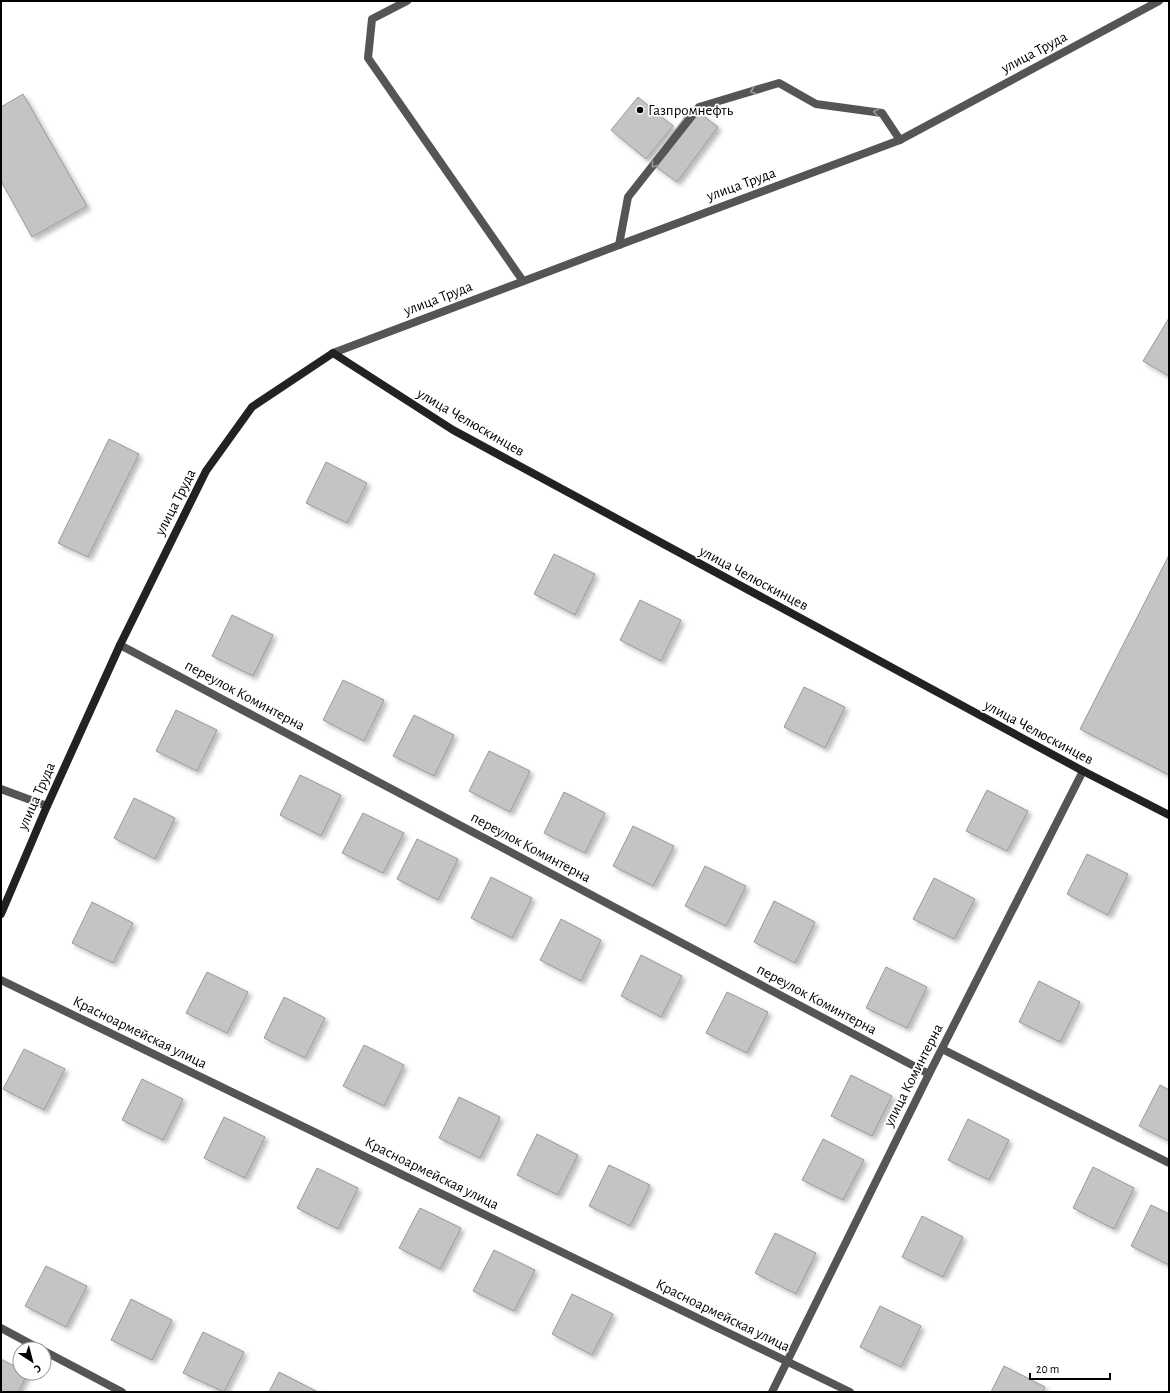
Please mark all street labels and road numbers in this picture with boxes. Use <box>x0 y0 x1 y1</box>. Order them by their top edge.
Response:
street label: улица Труда <box>998 29 1070 76</box>
street label: улица Труда <box>704 165 778 204</box>
street label: улица Труда <box>401 278 475 319</box>
street label: улица Челюскинцев <box>414 385 527 459</box>
street label: улица Труда <box>152 467 199 539</box>
street label: улица Челюскинцев <box>696 543 811 613</box>
street label: переулок Коминтерна <box>182 657 307 733</box>
street label: улица Челюскинцев <box>981 697 1096 767</box>
street label: улица Труда <box>15 760 58 833</box>
street label: переулок Коминтерна <box>468 809 593 885</box>
street label: переулок Коминтерна <box>754 961 879 1037</box>
street label: Красноармейская улица <box>70 993 209 1071</box>
street label: улица Коминтерна <box>881 1021 946 1130</box>
street label: Красноармейская улица <box>362 1134 501 1212</box>
street label: Красноармейская улица <box>653 1276 792 1354</box>

